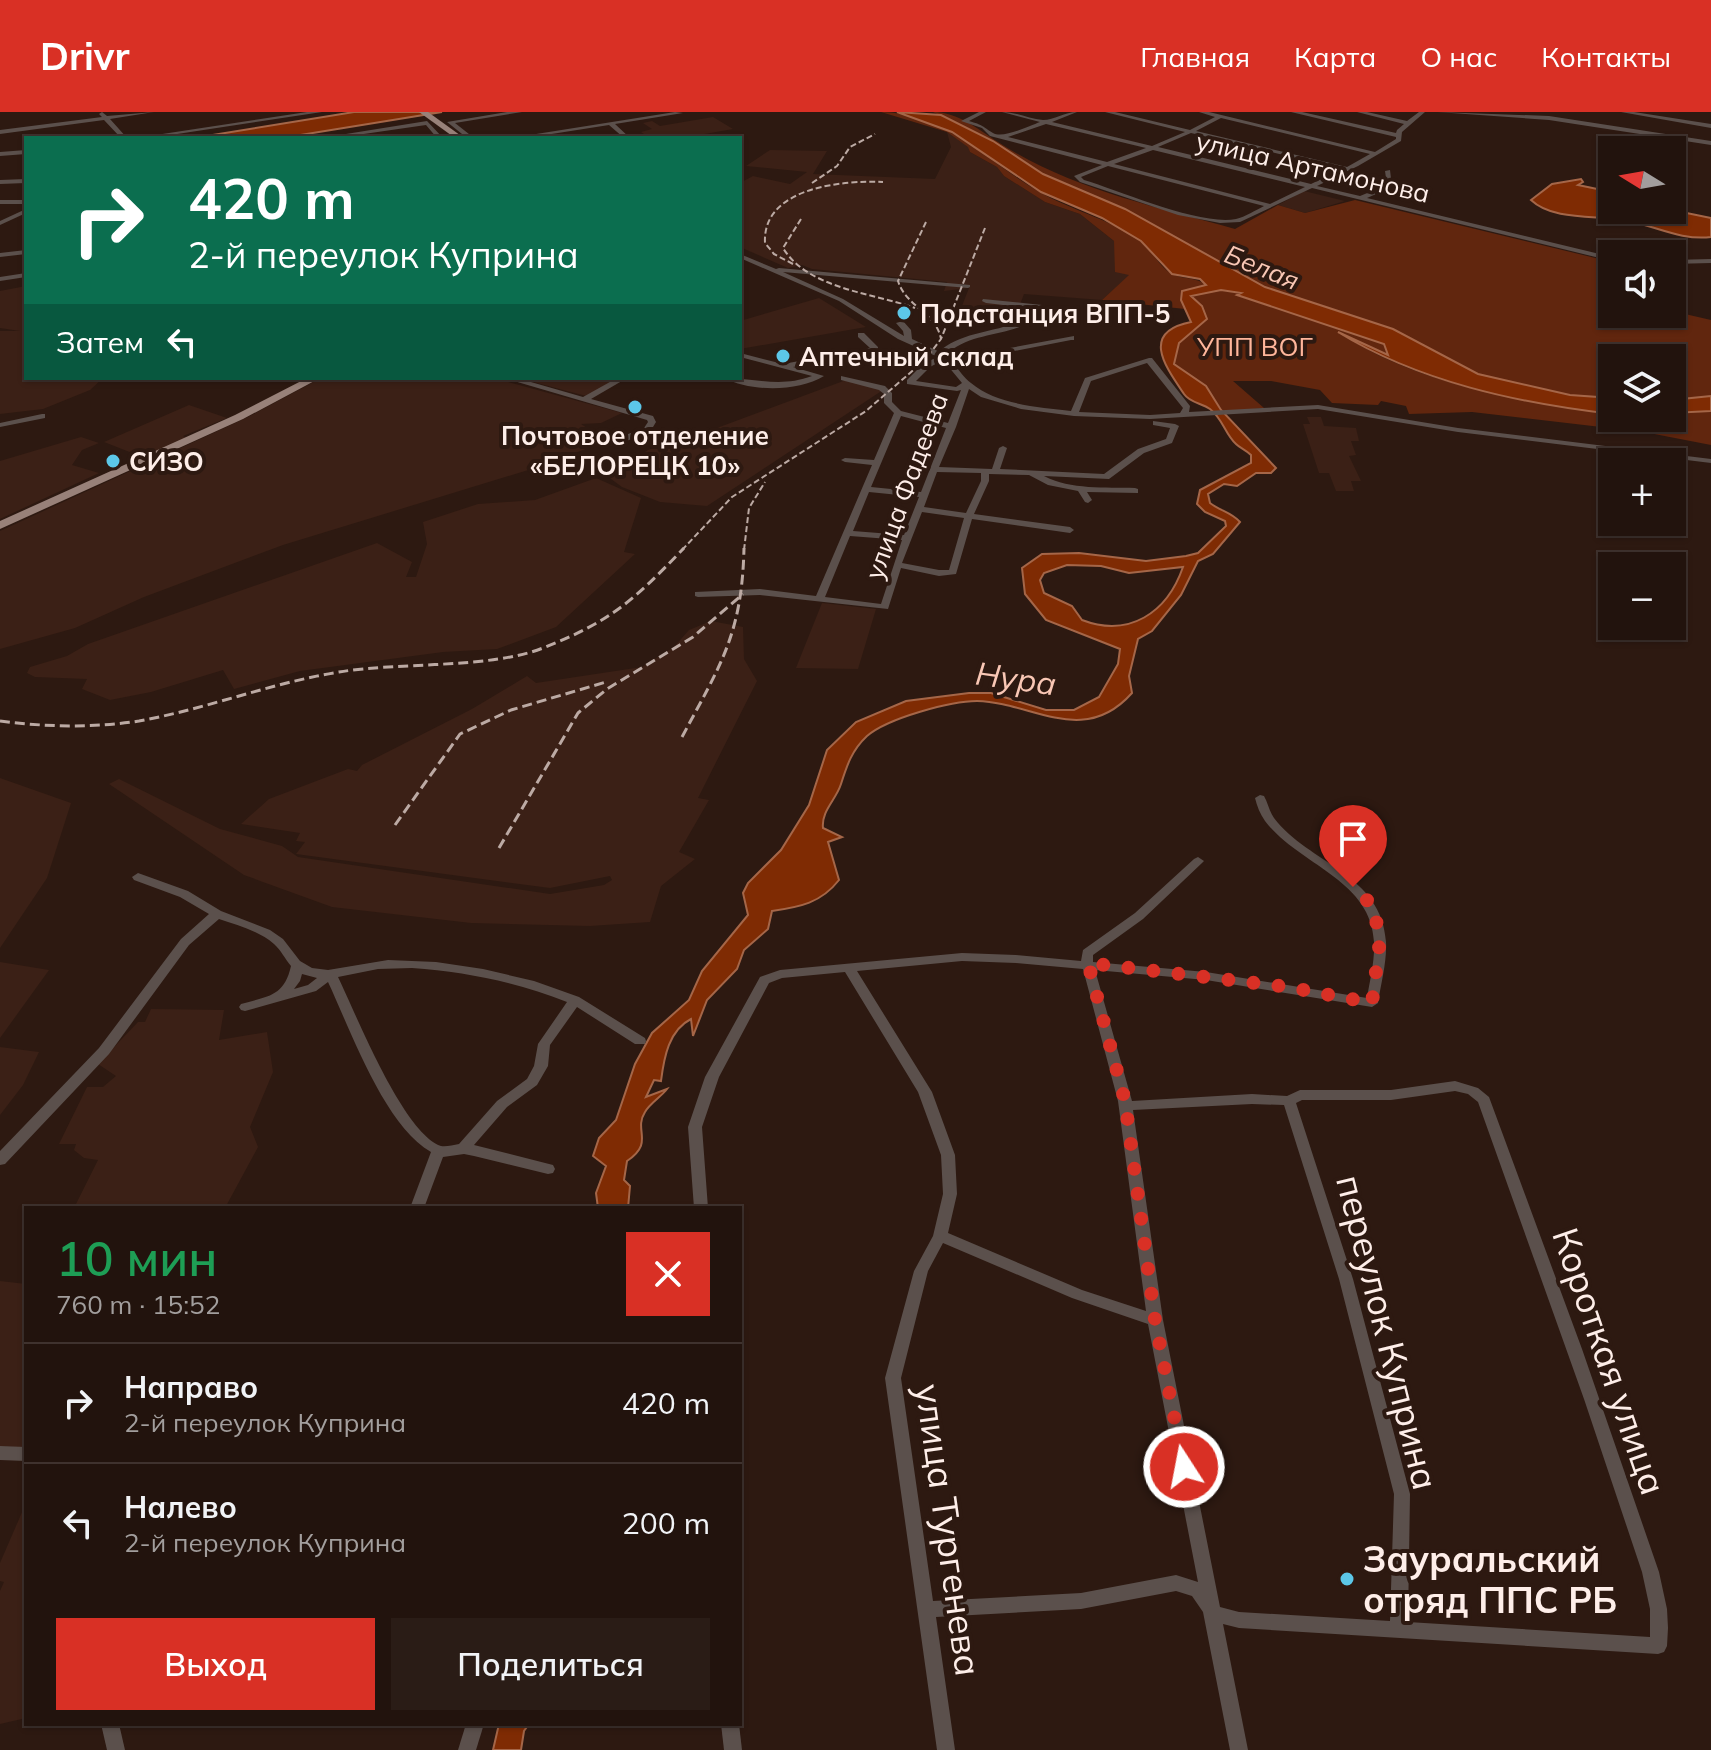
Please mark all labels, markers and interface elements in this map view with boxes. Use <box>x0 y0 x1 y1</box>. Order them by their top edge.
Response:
text: Drivr <box>40 32 129 80</box>
text: Главная <box>1140 39 1250 74</box>
text: Карта <box>1294 39 1376 74</box>
text: О нас <box>1420 39 1497 74</box>
text: Контакты <box>1541 39 1671 74</box>
street label: улица Артамонова <box>1193 124 1433 210</box>
north arrow <box>1598 136 1686 224</box>
map controls <box>1598 136 1686 640</box>
text: 420 m <box>188 163 355 233</box>
icon: right <box>56 168 160 272</box>
text: 2-й переулок Куприна <box>188 232 579 277</box>
water label: Белая <box>1220 237 1304 297</box>
button: sound <box>1598 240 1686 328</box>
place label: Подстанция ВПП-5 <box>920 297 1170 330</box>
marker: Подстанция ВПП-5 <box>895 304 913 322</box>
icon: left <box>160 320 204 364</box>
text: Затем <box>56 323 144 361</box>
park label: УПП ВОГ <box>1196 330 1314 363</box>
place label: Аптечный склад <box>799 340 1014 373</box>
button: layers <box>1598 344 1686 432</box>
marker: Аптечный склад <box>774 347 792 365</box>
street label: улица Фадеева <box>857 388 955 584</box>
marker: Почтовое отделение «БЕЛОРЕЦК 10» <box>626 398 644 416</box>
place label: Почтовое отделение «БЕЛОРЕЦК 10» <box>501 419 769 482</box>
place label: СИЗО <box>129 445 204 478</box>
button: + <box>1598 448 1686 536</box>
marker: СИЗО <box>104 452 122 470</box>
button: − <box>1598 552 1686 640</box>
water label: Нура <box>973 653 1059 703</box>
pin <box>1319 805 1387 887</box>
icon: arrive <box>1331 817 1375 861</box>
street label: переулок Куприна <box>1327 1170 1449 1494</box>
street label: Короткая улица <box>1543 1222 1677 1500</box>
text: 10 мин <box>56 1228 217 1288</box>
button: close <box>626 1232 710 1316</box>
text: 760 m · 15:52 <box>56 1288 220 1321</box>
text: Направо <box>124 1368 258 1406</box>
icon: right <box>56 1381 100 1425</box>
street label: улица Тургенева <box>906 1381 992 1679</box>
text: 420 m <box>622 1384 710 1422</box>
text: 2-й переулок Куприна <box>124 1406 406 1439</box>
position arrow <box>1142 1425 1226 1509</box>
text: Налево <box>124 1488 237 1526</box>
icon: left <box>56 1501 100 1545</box>
text: 200 m <box>622 1504 710 1542</box>
text: 2-й переулок Куприна <box>124 1526 406 1559</box>
place label: Зауральский отряд ППС РБ <box>1363 1536 1617 1622</box>
marker: Зауральский отряд ППС РБ <box>1338 1570 1356 1588</box>
button: Выход <box>56 1618 375 1710</box>
button: Поделиться <box>391 1618 710 1710</box>

